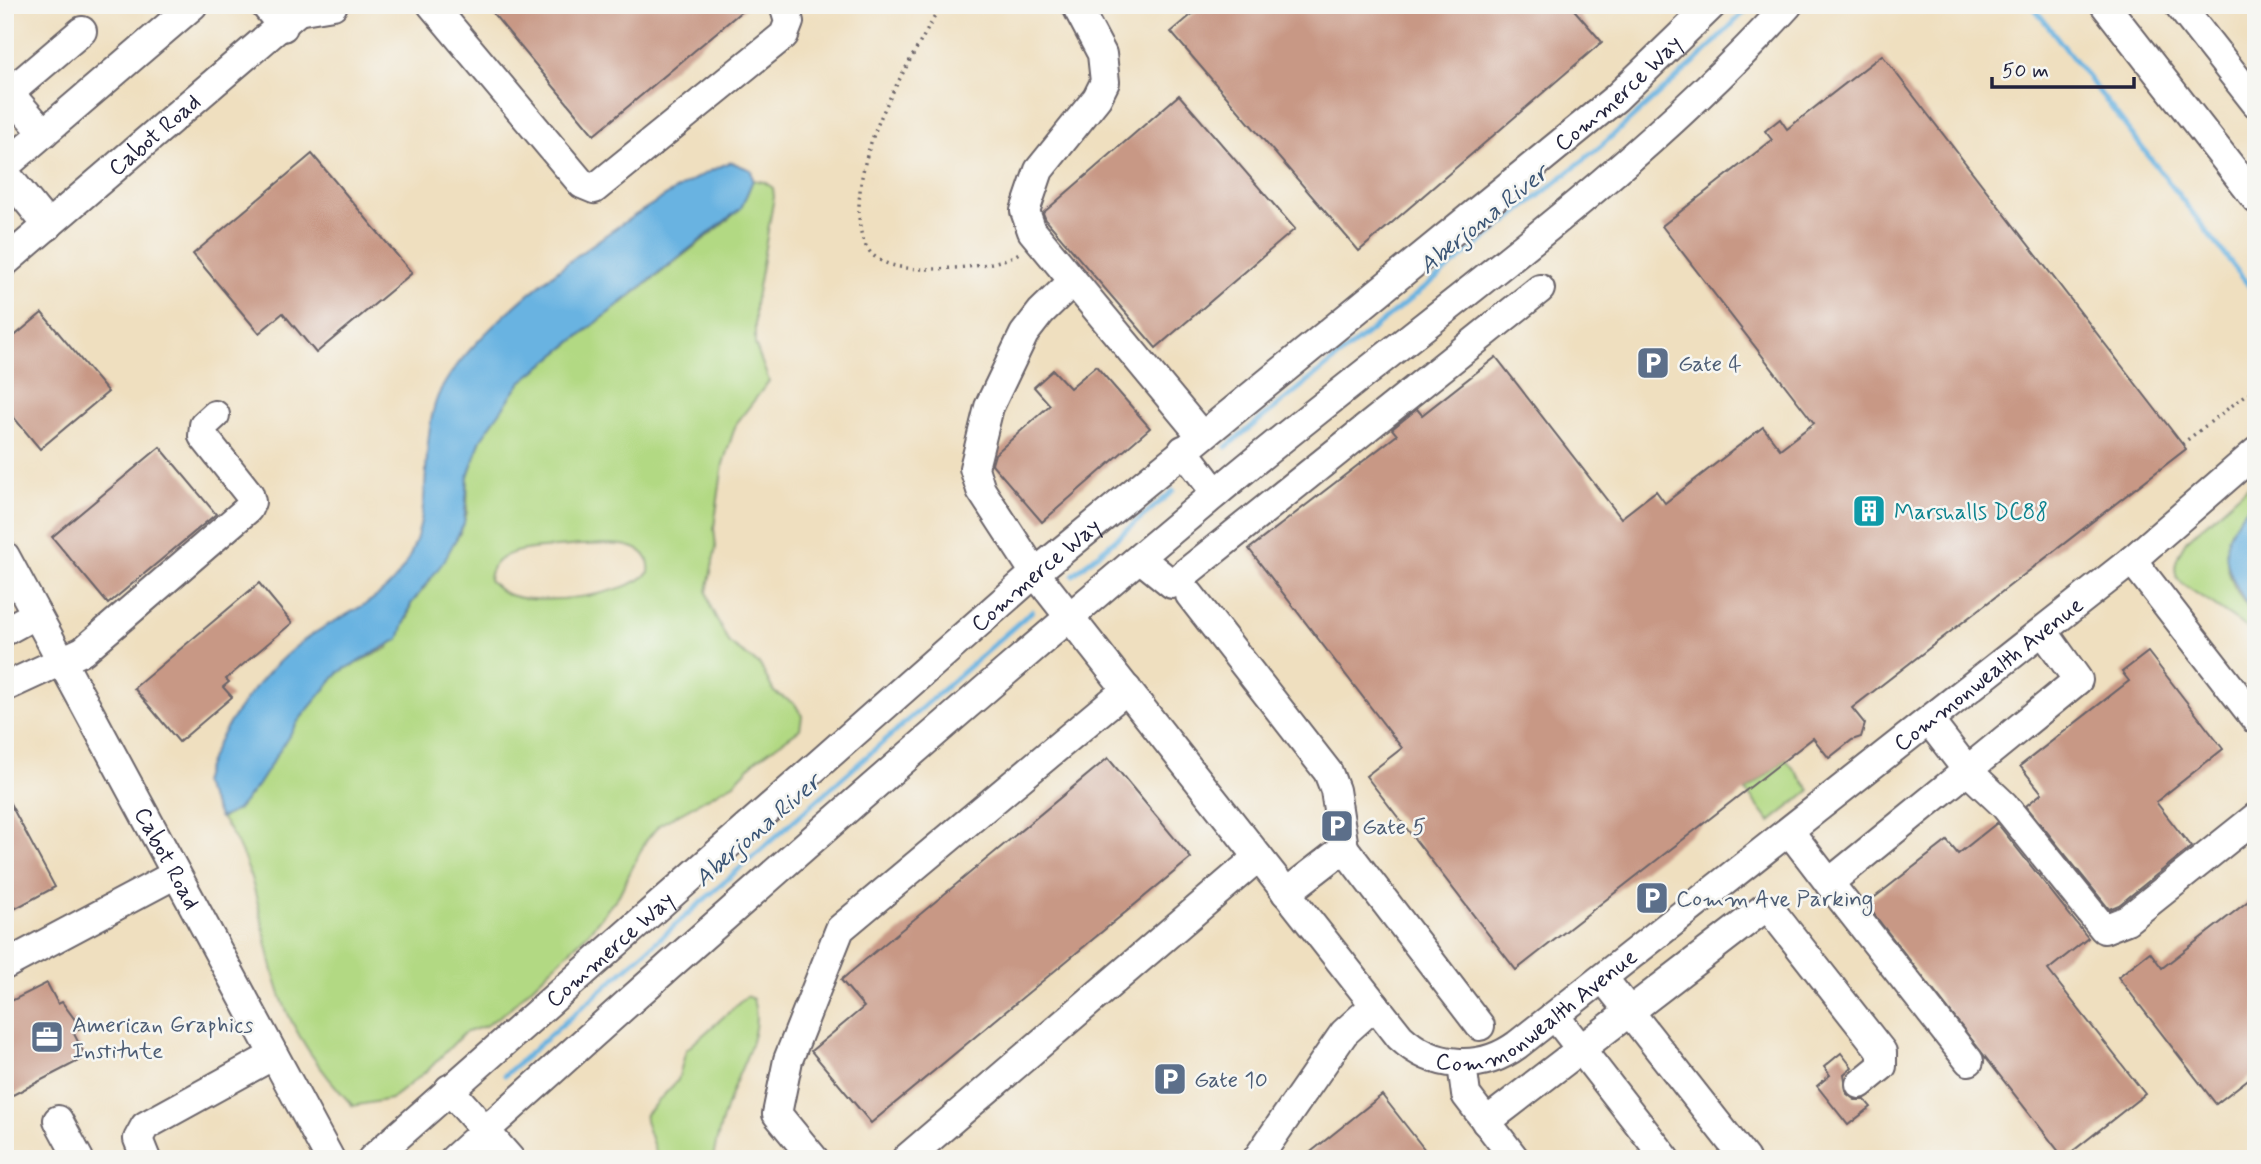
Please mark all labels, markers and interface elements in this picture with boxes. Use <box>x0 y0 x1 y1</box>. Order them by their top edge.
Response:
street label: Commerce Way <box>1549 29 1689 159</box>
scale bar <box>1992 46 2133 90</box>
text: 50 m <box>2002 57 2049 85</box>
street label: Cabot Road <box>103 88 208 184</box>
water label: Aberjona River <box>1413 156 1558 282</box>
parking icon: Gate 4 <box>1634 344 1672 382</box>
place label: Gate 4 <box>1678 350 1742 380</box>
building icon: Marshalls DC88 <box>1850 492 1888 530</box>
place label: Marshalls DC88 <box>1894 498 2048 528</box>
street label: Commerce Way <box>965 512 1108 640</box>
street label: Commonwealth Avenue <box>1888 591 2090 759</box>
water label: Aberjona River <box>688 765 830 894</box>
street label: Cabot Road <box>126 802 206 915</box>
parking icon: Gate 5 <box>1318 807 1356 845</box>
place label: Gate 5 <box>1362 813 1426 843</box>
parking icon: Comm Ave Parking <box>1633 879 1671 917</box>
place label: Comm Ave Parking <box>1676 885 1873 917</box>
street label: Commerce Way <box>540 886 681 1015</box>
street label: Commonwealth Avenue <box>1433 943 1644 1081</box>
place label: American Graphics Institute <box>72 1011 253 1067</box>
office icon: American Graphics Institute <box>28 1018 66 1056</box>
parking icon: Gate 10 <box>1151 1060 1189 1098</box>
place label: Gate 10 <box>1194 1066 1268 1096</box>

